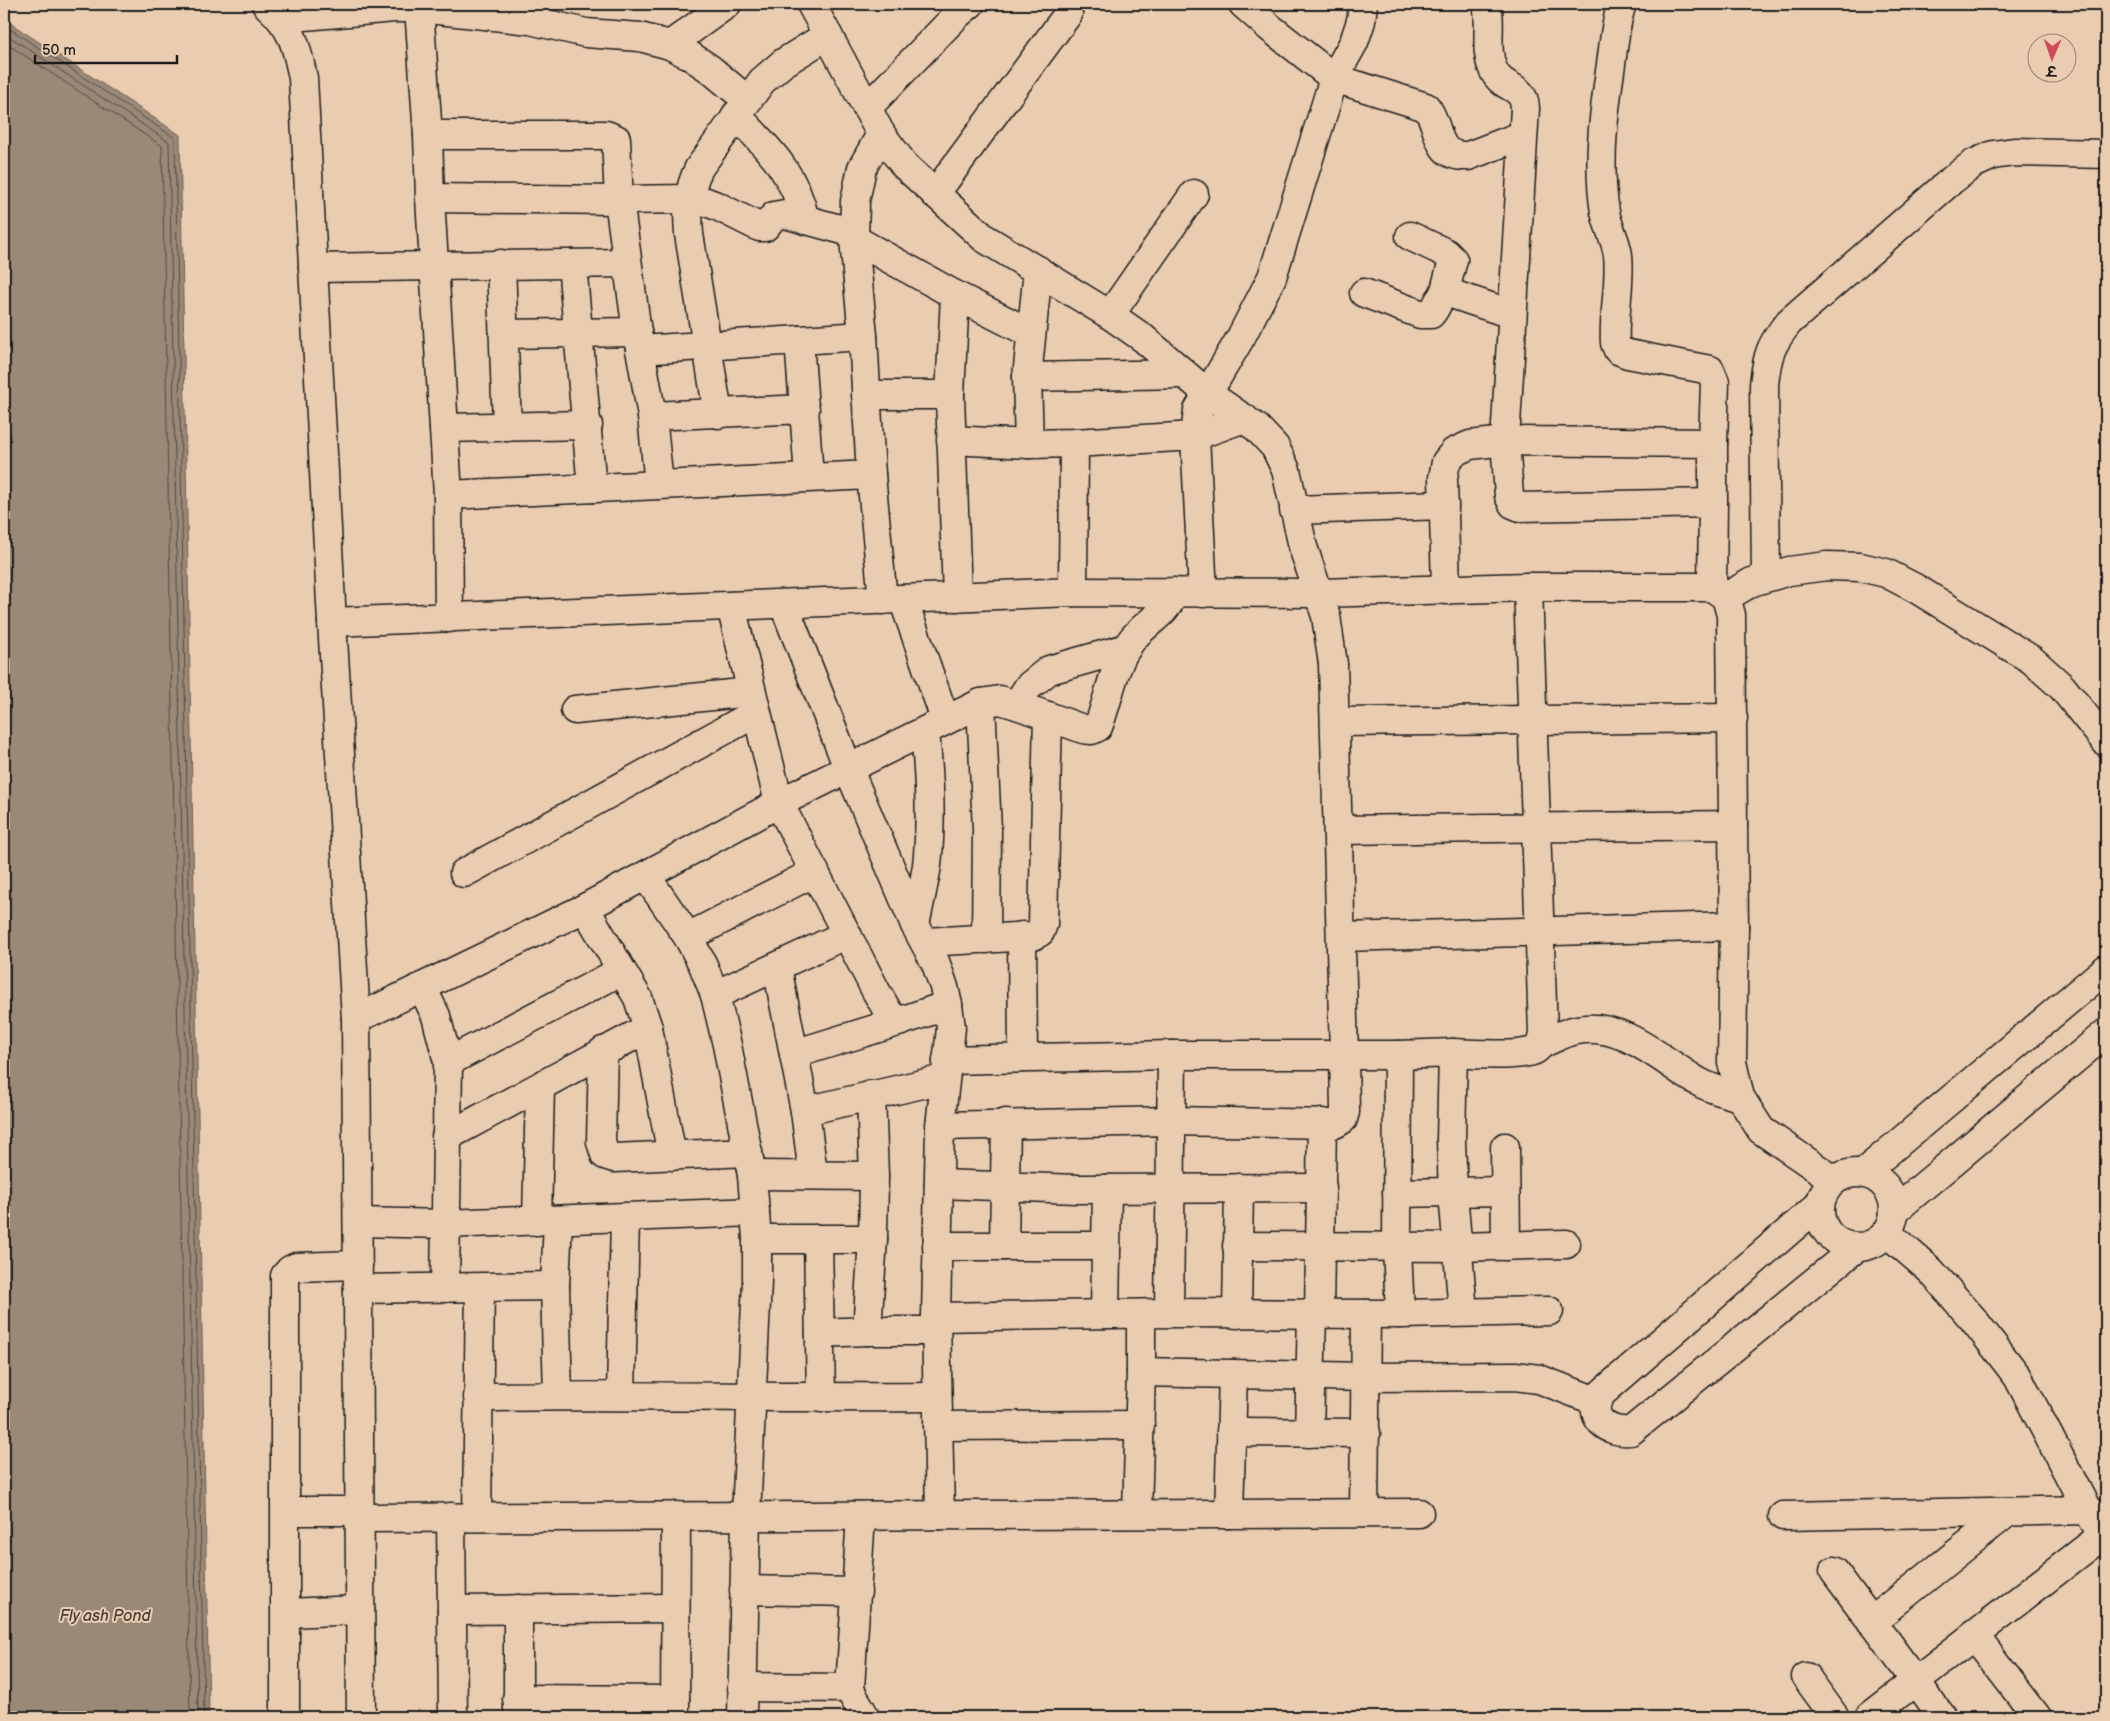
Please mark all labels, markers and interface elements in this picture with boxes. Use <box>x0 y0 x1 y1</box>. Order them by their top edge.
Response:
scale bar <box>35 32 178 64</box>
north arrow <box>2028 32 2078 82</box>
text: 50 m <box>42 41 76 60</box>
text: उ <box>2045 62 2059 79</box>
water label: Fly ash Pond <box>59 1607 151 1626</box>

